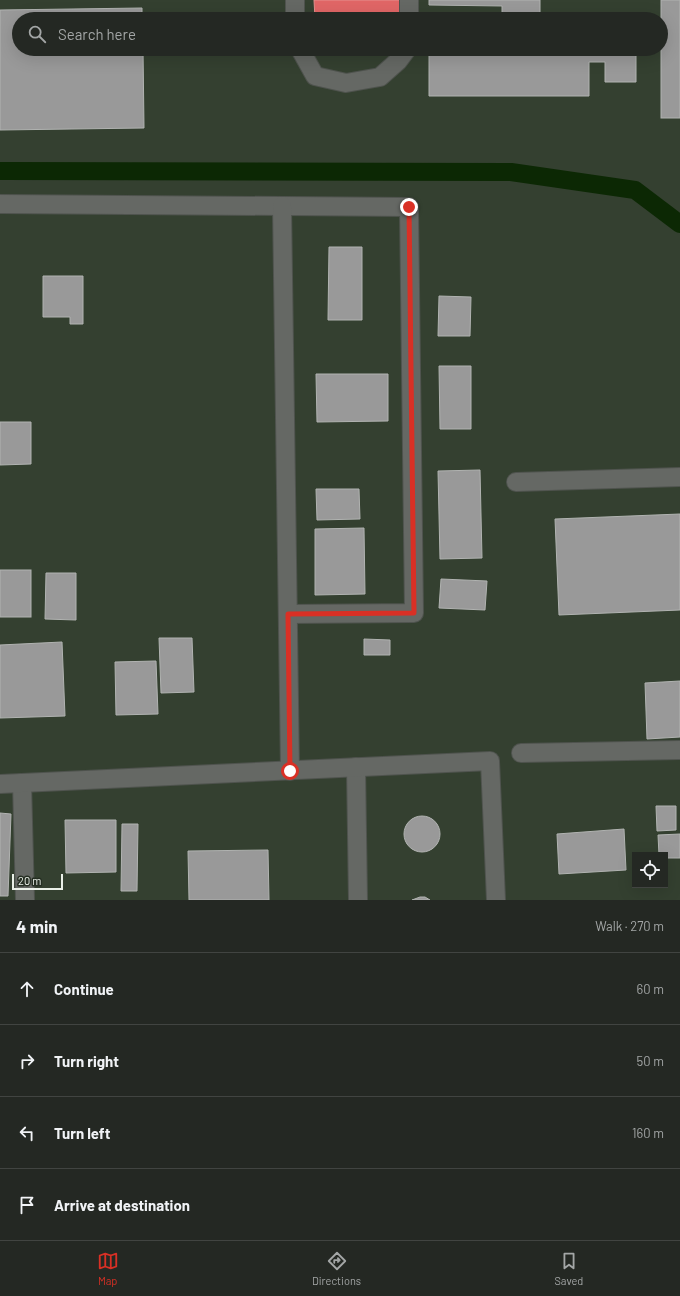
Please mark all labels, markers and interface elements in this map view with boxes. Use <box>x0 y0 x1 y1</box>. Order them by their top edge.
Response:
search box <box>12 12 668 56</box>
icon: search <box>26 23 48 45</box>
text: Search here <box>58 25 136 43</box>
route end <box>400 198 418 216</box>
route start <box>281 762 299 780</box>
map controls <box>632 852 668 888</box>
button: locate <box>632 852 668 888</box>
scale bar <box>12 872 63 891</box>
text: 20 m <box>18 874 41 887</box>
text: 4 min <box>16 916 58 936</box>
text: Walk · 270 m <box>595 918 664 934</box>
icon: ahead <box>16 978 38 1000</box>
text: Continue <box>54 980 114 998</box>
text: 60 m <box>637 981 664 997</box>
icon: right <box>16 1050 38 1072</box>
text: Turn right <box>54 1052 119 1070</box>
text: 50 m <box>637 1053 664 1069</box>
icon: left <box>16 1122 38 1144</box>
text: Turn left <box>54 1124 110 1142</box>
text: 160 m <box>632 1125 664 1141</box>
icon: arrive <box>16 1194 38 1216</box>
text: Arrive at destination <box>54 1196 190 1214</box>
tab: Map <box>97 1250 119 1287</box>
tab: Directions <box>312 1250 361 1287</box>
tab: Saved <box>554 1250 583 1287</box>

